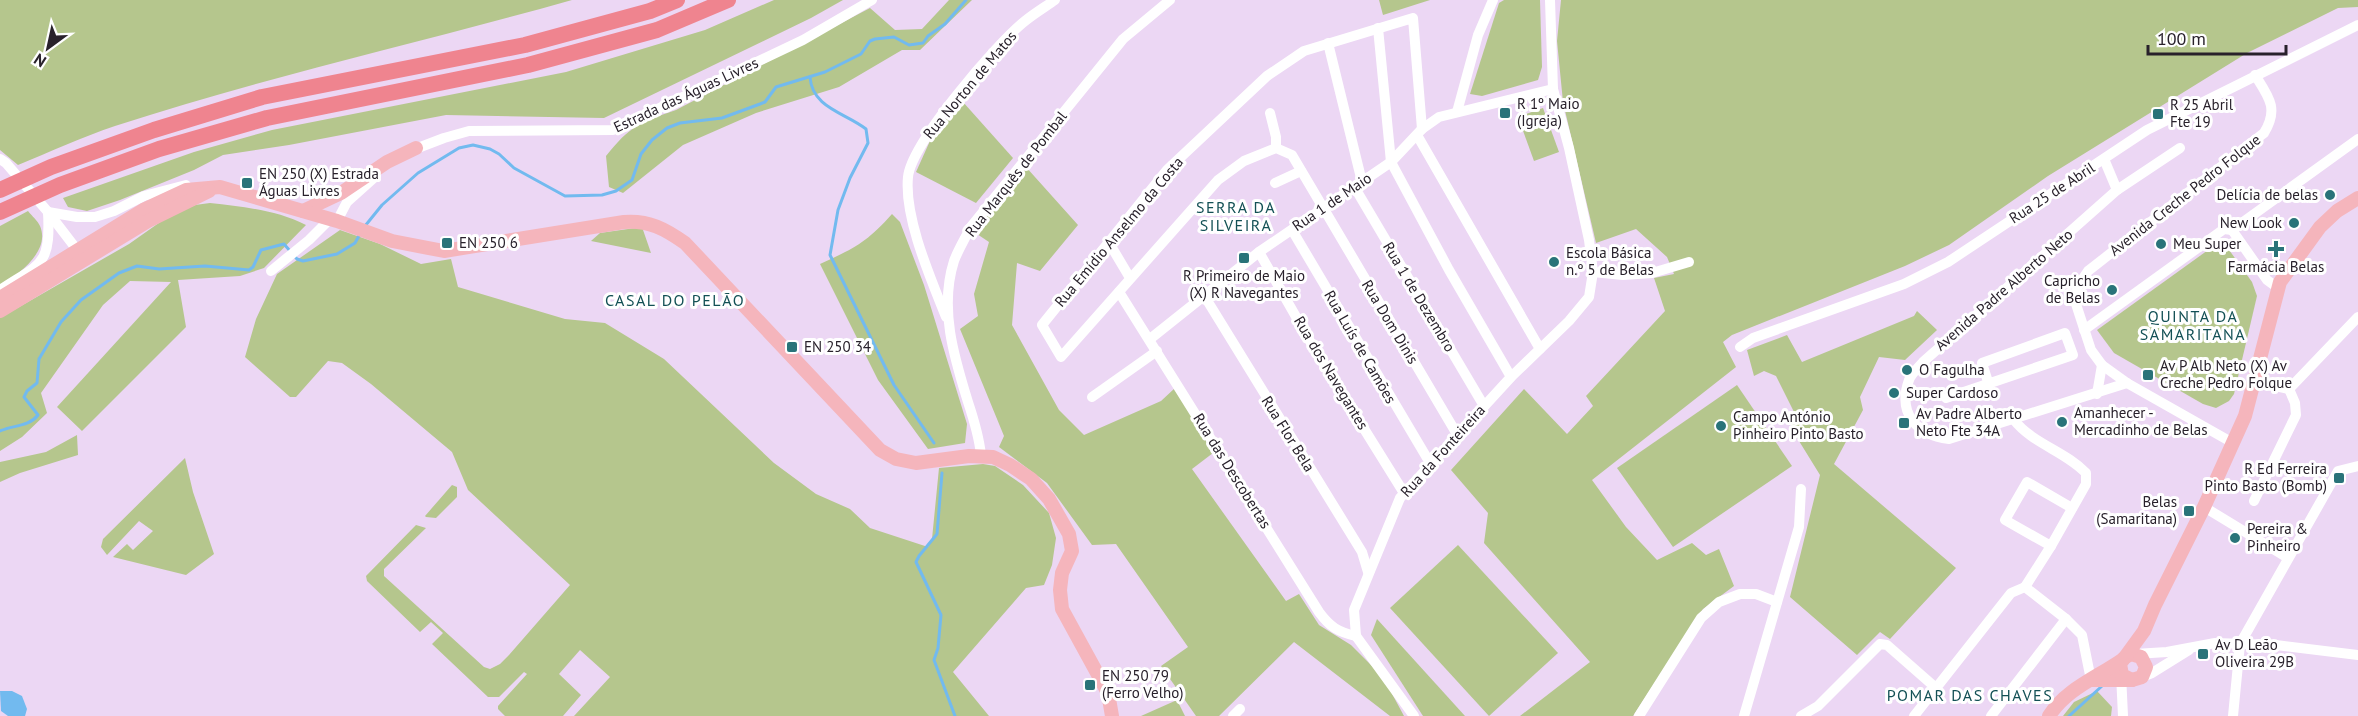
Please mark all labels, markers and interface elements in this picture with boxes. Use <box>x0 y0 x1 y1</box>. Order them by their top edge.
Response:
north arrow <box>18 18 78 78</box>
scale bar <box>2148 18 2286 56</box>
street label: Rua Norton de Matos <box>919 27 1020 143</box>
text: 100 m <box>2157 27 2206 50</box>
text: N <box>30 49 50 72</box>
street label: Estrada das Águas Livres <box>610 53 761 136</box>
place label: R 1º Maio (Igreja) <box>1517 94 1579 130</box>
place label: R 25 Abril Fte 19 <box>2170 95 2234 131</box>
street label: Rua Marquês de Pombal <box>961 106 1071 240</box>
marker: R 1º Maio (Igreja) <box>1498 106 1512 120</box>
marker: R 25 Abril Fte 19 <box>2151 107 2165 121</box>
street label: Avenida Creche Pedro Folque <box>2105 130 2264 260</box>
street label: Rua Emídio Anselmo da Costa <box>1050 153 1187 311</box>
street label: Rua 25 de Abril <box>2005 158 2099 227</box>
place label: EN 250 (X) Estrada Águas Livres <box>259 164 379 200</box>
street label: Rua 1 de Maio <box>1288 168 1375 235</box>
marker: EN 250 (X) Estrada Águas Livres <box>240 176 254 190</box>
place label: Delícia de belas <box>2216 185 2318 204</box>
marker: Delícia de belas <box>2323 188 2337 202</box>
district label: SERRA DA SILVEIRA <box>1196 197 1276 235</box>
place label: New Look <box>2220 213 2283 232</box>
marker: New Look <box>2287 216 2301 230</box>
street label: Avenida Padre Alberto Neto <box>1931 225 2076 355</box>
place label: EN 250 6 <box>459 233 518 252</box>
place label: Meu Super <box>2173 234 2241 253</box>
marker: EN 250 6 <box>440 236 454 250</box>
marker: Meu Super <box>2154 237 2168 251</box>
street label: Rua 1 de Dezembro <box>1379 238 1460 355</box>
marker: Farmácia Belas <box>2269 242 2283 256</box>
place label: Escola Básica n.º 5 de Belas <box>1566 243 1654 279</box>
marker: R Primeiro de Maio (X) R Navegantes <box>1237 251 1251 265</box>
marker: Escola Básica n.º 5 de Belas <box>1547 255 1561 269</box>
place label: Farmácia Belas <box>2228 257 2324 276</box>
place label: R Primeiro de Maio (X) R Navegantes <box>1183 266 1305 302</box>
place label: Capricho de Belas <box>2044 271 2100 307</box>
street label: Rua Dom Dinis <box>1358 276 1423 367</box>
marker: Capricho de Belas <box>2105 283 2119 297</box>
street label: Rua Luís de Camões <box>1320 287 1401 407</box>
district label: CASAL DO PELÃO <box>605 290 745 310</box>
district label: QUINTA DA SAMARITANA <box>2140 306 2246 344</box>
street label: Rua dos Navegantes <box>1290 312 1373 433</box>
place label: EN 250 34 <box>804 337 871 356</box>
marker: EN 250 34 <box>785 340 799 354</box>
place label: Av P Alb Neto (X) Av Creche Pedro Folque <box>2160 356 2292 392</box>
place label: O Fagulha <box>1919 360 1985 379</box>
marker: O Fagulha <box>1900 363 1914 377</box>
marker: Av P Alb Neto (X) Av Creche Pedro Folque <box>2141 368 2155 382</box>
place label: Super Cardoso <box>1906 383 1998 402</box>
marker: Super Cardoso <box>1887 386 1901 400</box>
street label: Rua Flor Bela <box>1258 392 1319 475</box>
street label: Rua da Fonteireira <box>1396 401 1489 501</box>
place label: Amanhecer - Mercadinho de Belas <box>2074 403 2208 439</box>
place label: Av Padre Alberto Neto Fte 34A <box>1916 404 2022 440</box>
place label: Campo António Pinheiro Pinto Basto <box>1733 407 1864 443</box>
street label: Rua das Descobertas <box>1189 410 1276 532</box>
marker: Amanhecer - Mercadinho de Belas <box>2055 415 2069 429</box>
marker: Av Padre Alberto Neto Fte 34A <box>1897 416 1911 430</box>
marker: Campo António Pinheiro Pinto Basto <box>1714 419 1728 433</box>
place label: R Ed Ferreira Pinto Basto (Bomb) <box>2205 459 2327 495</box>
marker: R Ed Ferreira Pinto Basto (Bomb) <box>2332 471 2346 485</box>
place label: Belas (Samaritana) <box>2096 492 2177 528</box>
marker: Belas (Samaritana) <box>2182 504 2196 518</box>
place label: Pereira & Pinheiro <box>2247 519 2308 555</box>
marker: Pereira & Pinheiro <box>2228 531 2242 545</box>
place label: Av D Leão Oliveira 29B <box>2215 635 2294 671</box>
marker: Av D Leão Oliveira 29B <box>2196 647 2210 661</box>
place label: EN 250 79 (Ferro Velho) <box>1102 666 1183 702</box>
marker: EN 250 79 (Ferro Velho) <box>1083 678 1097 692</box>
district label: POMAR DAS CHAVES <box>1887 685 2053 705</box>

